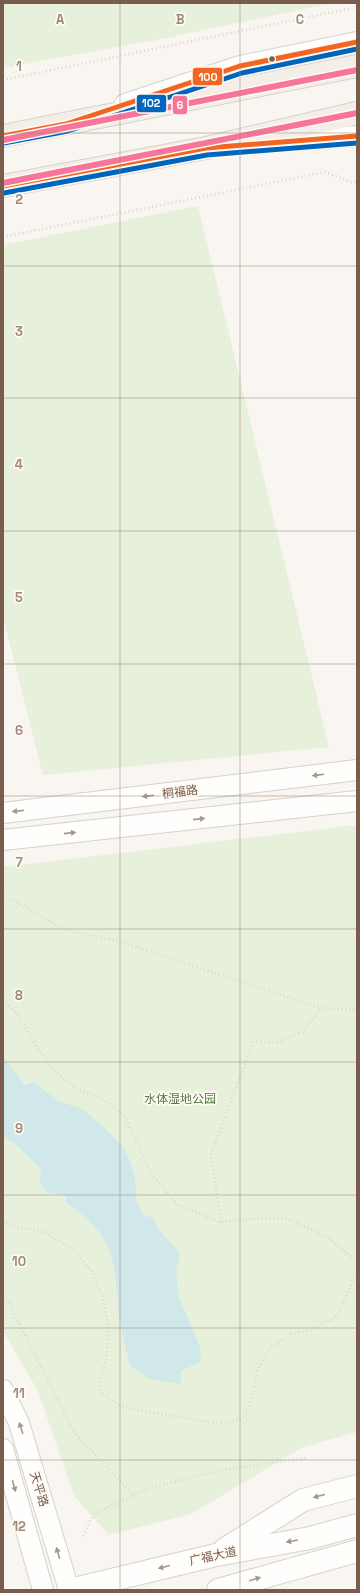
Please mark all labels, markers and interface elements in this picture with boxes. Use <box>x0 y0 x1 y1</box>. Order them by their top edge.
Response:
text: A <box>56 11 65 28</box>
text: B <box>176 11 185 28</box>
text: C <box>296 11 304 28</box>
unlabelled marker <box>267 54 277 64</box>
text: 1 <box>16 58 22 75</box>
line badge: 100 <box>192 67 223 86</box>
text: 100 <box>198 70 218 84</box>
line badge: 102 <box>136 94 167 113</box>
line badge: 6 <box>172 95 188 115</box>
text: 102 <box>142 96 161 110</box>
text: 6 <box>177 98 184 112</box>
text: 2 <box>15 191 23 208</box>
text: 3 <box>15 323 23 340</box>
text: 4 <box>15 456 23 473</box>
text: 5 <box>15 589 23 606</box>
text: 6 <box>15 722 23 739</box>
one-way arrow <box>312 772 324 778</box>
street label: 桐福路 <box>161 782 199 802</box>
one-way arrow <box>141 793 154 799</box>
one-way arrow <box>12 808 25 815</box>
one-way arrow <box>193 815 205 822</box>
one-way arrow <box>64 830 76 836</box>
text: 7 <box>15 854 23 871</box>
text: 8 <box>15 987 23 1004</box>
park label: 水体湿地公园 <box>144 1091 216 1107</box>
text: 9 <box>15 1120 23 1137</box>
text: 10 <box>12 1253 26 1270</box>
text: 11 <box>13 1385 25 1402</box>
one-way arrow <box>18 1422 24 1434</box>
street label: 天平路 <box>26 1469 52 1509</box>
one-way arrow <box>11 1480 17 1493</box>
one-way arrow <box>313 1493 326 1499</box>
text: 12 <box>12 1518 26 1535</box>
one-way arrow <box>286 1538 298 1544</box>
street label: 广福大道 <box>188 1543 238 1569</box>
one-way arrow <box>55 1546 61 1558</box>
one-way arrow <box>158 1564 170 1570</box>
one-way arrow <box>249 1576 261 1582</box>

